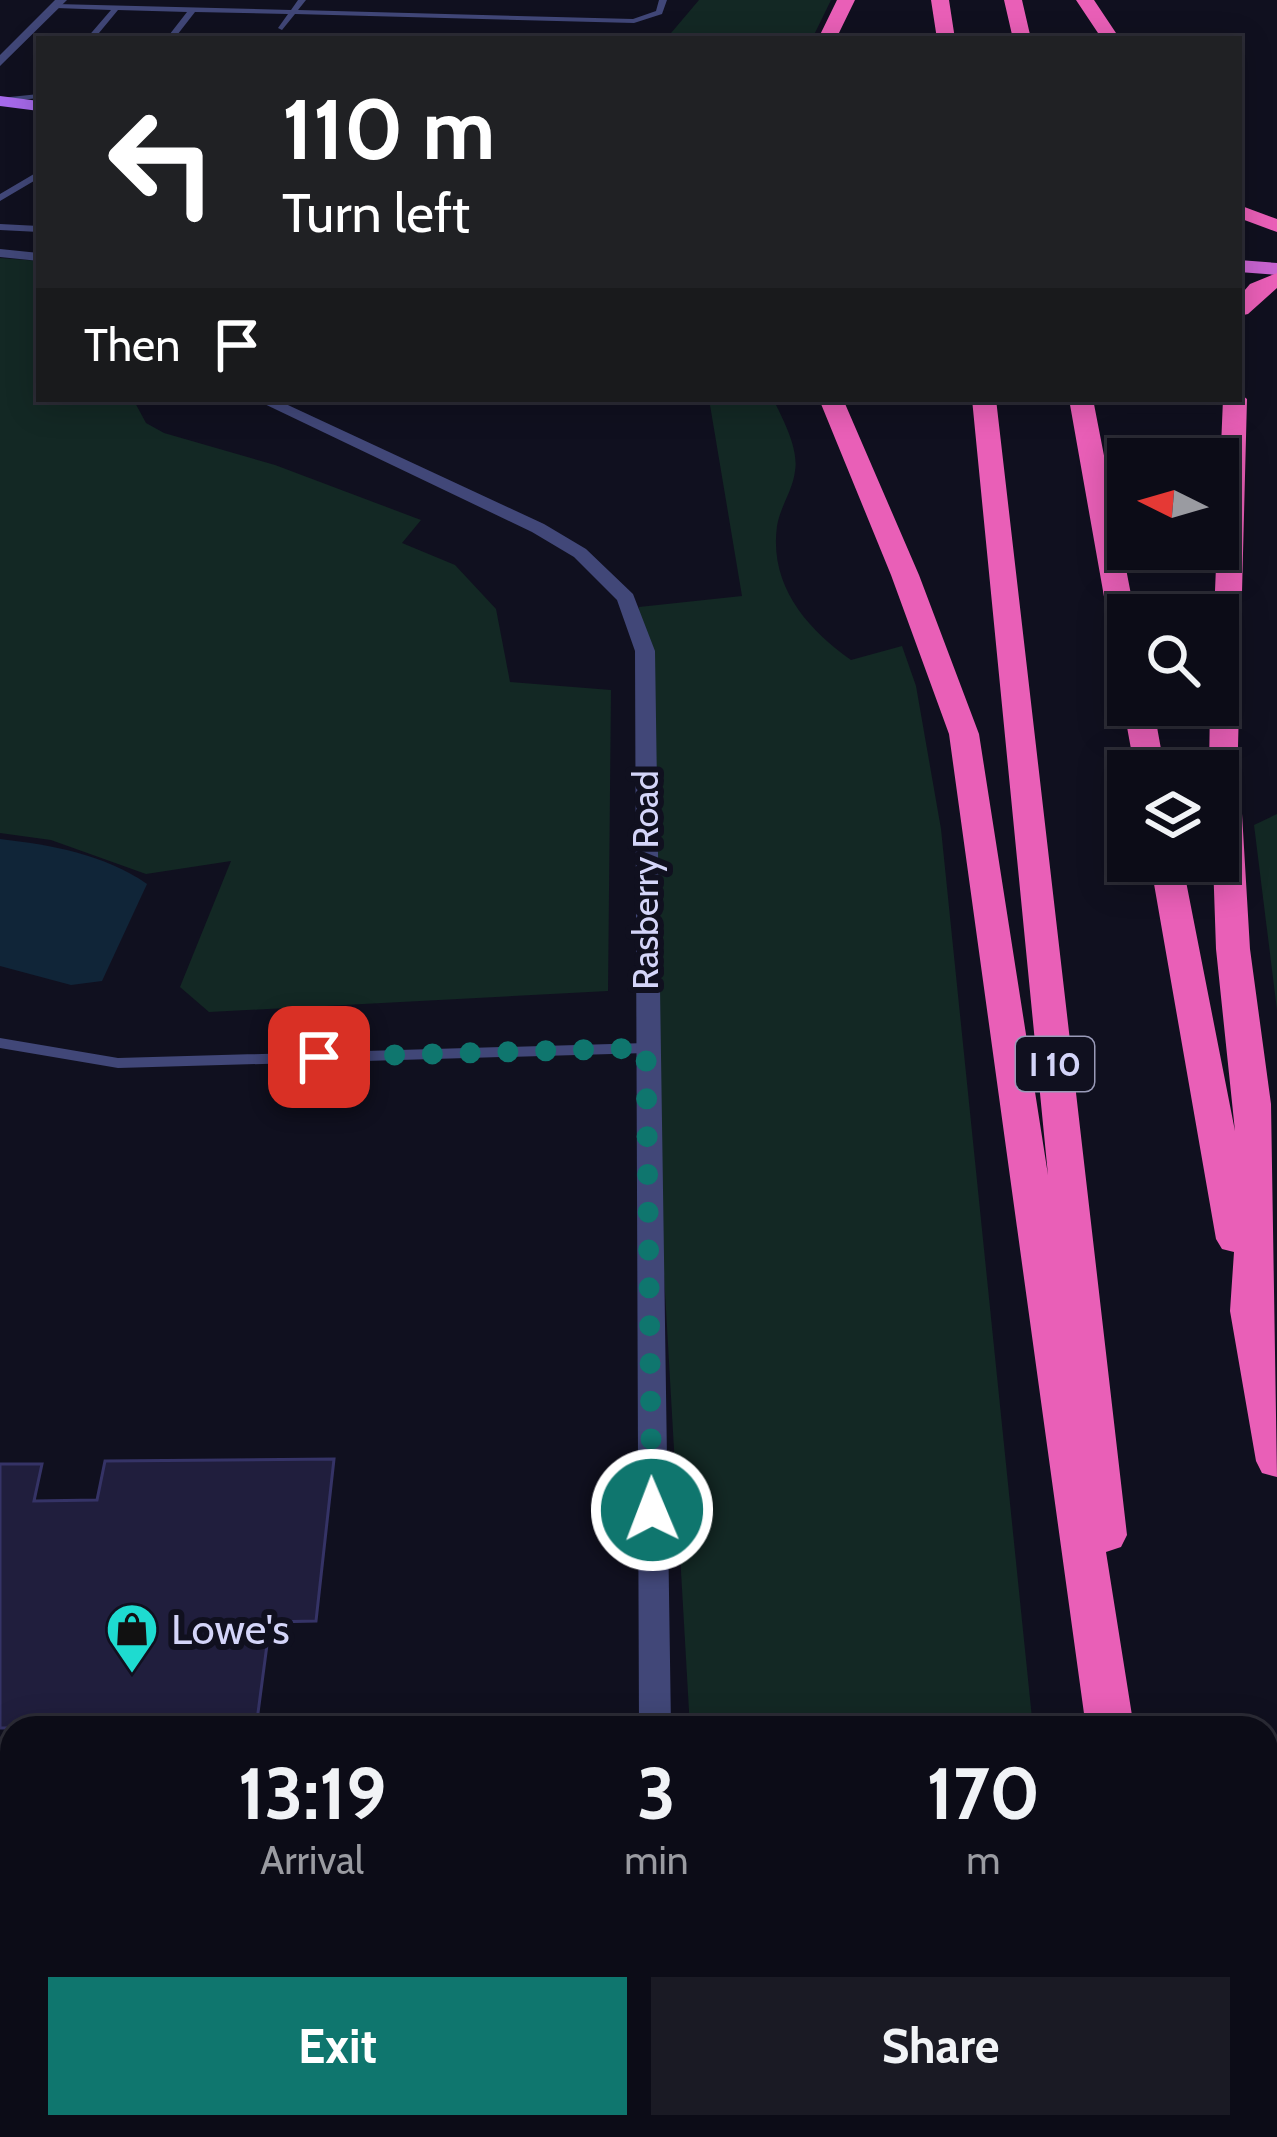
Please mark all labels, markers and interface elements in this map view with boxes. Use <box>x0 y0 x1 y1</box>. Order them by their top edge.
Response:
text: 110 m <box>282 78 495 180</box>
icon: left <box>84 84 240 240</box>
text: Turn left <box>282 180 470 246</box>
icon: arrive <box>204 312 270 378</box>
text: Then <box>84 318 180 372</box>
north arrow <box>1107 438 1239 570</box>
map controls <box>1107 438 1239 882</box>
button: search <box>1107 594 1239 726</box>
button: layers <box>1107 750 1239 882</box>
street label: Rasberry Road <box>623 770 667 990</box>
pin <box>268 1006 370 1108</box>
icon: arrive <box>286 1024 352 1090</box>
road number: I 10 <box>1016 1037 1094 1091</box>
position arrow <box>589 1447 715 1573</box>
shop icon: Lowe's <box>104 1601 160 1675</box>
place label: Lowe's <box>171 1603 290 1655</box>
text: 13:19 <box>238 1750 386 1837</box>
text: 3 <box>637 1750 676 1837</box>
text: 170 <box>927 1750 1040 1837</box>
text: Arrival <box>260 1836 364 1884</box>
text: min <box>624 1836 689 1884</box>
text: m <box>966 1836 1000 1884</box>
button: Exit <box>48 1977 627 2115</box>
button: Share <box>651 1977 1230 2115</box>

